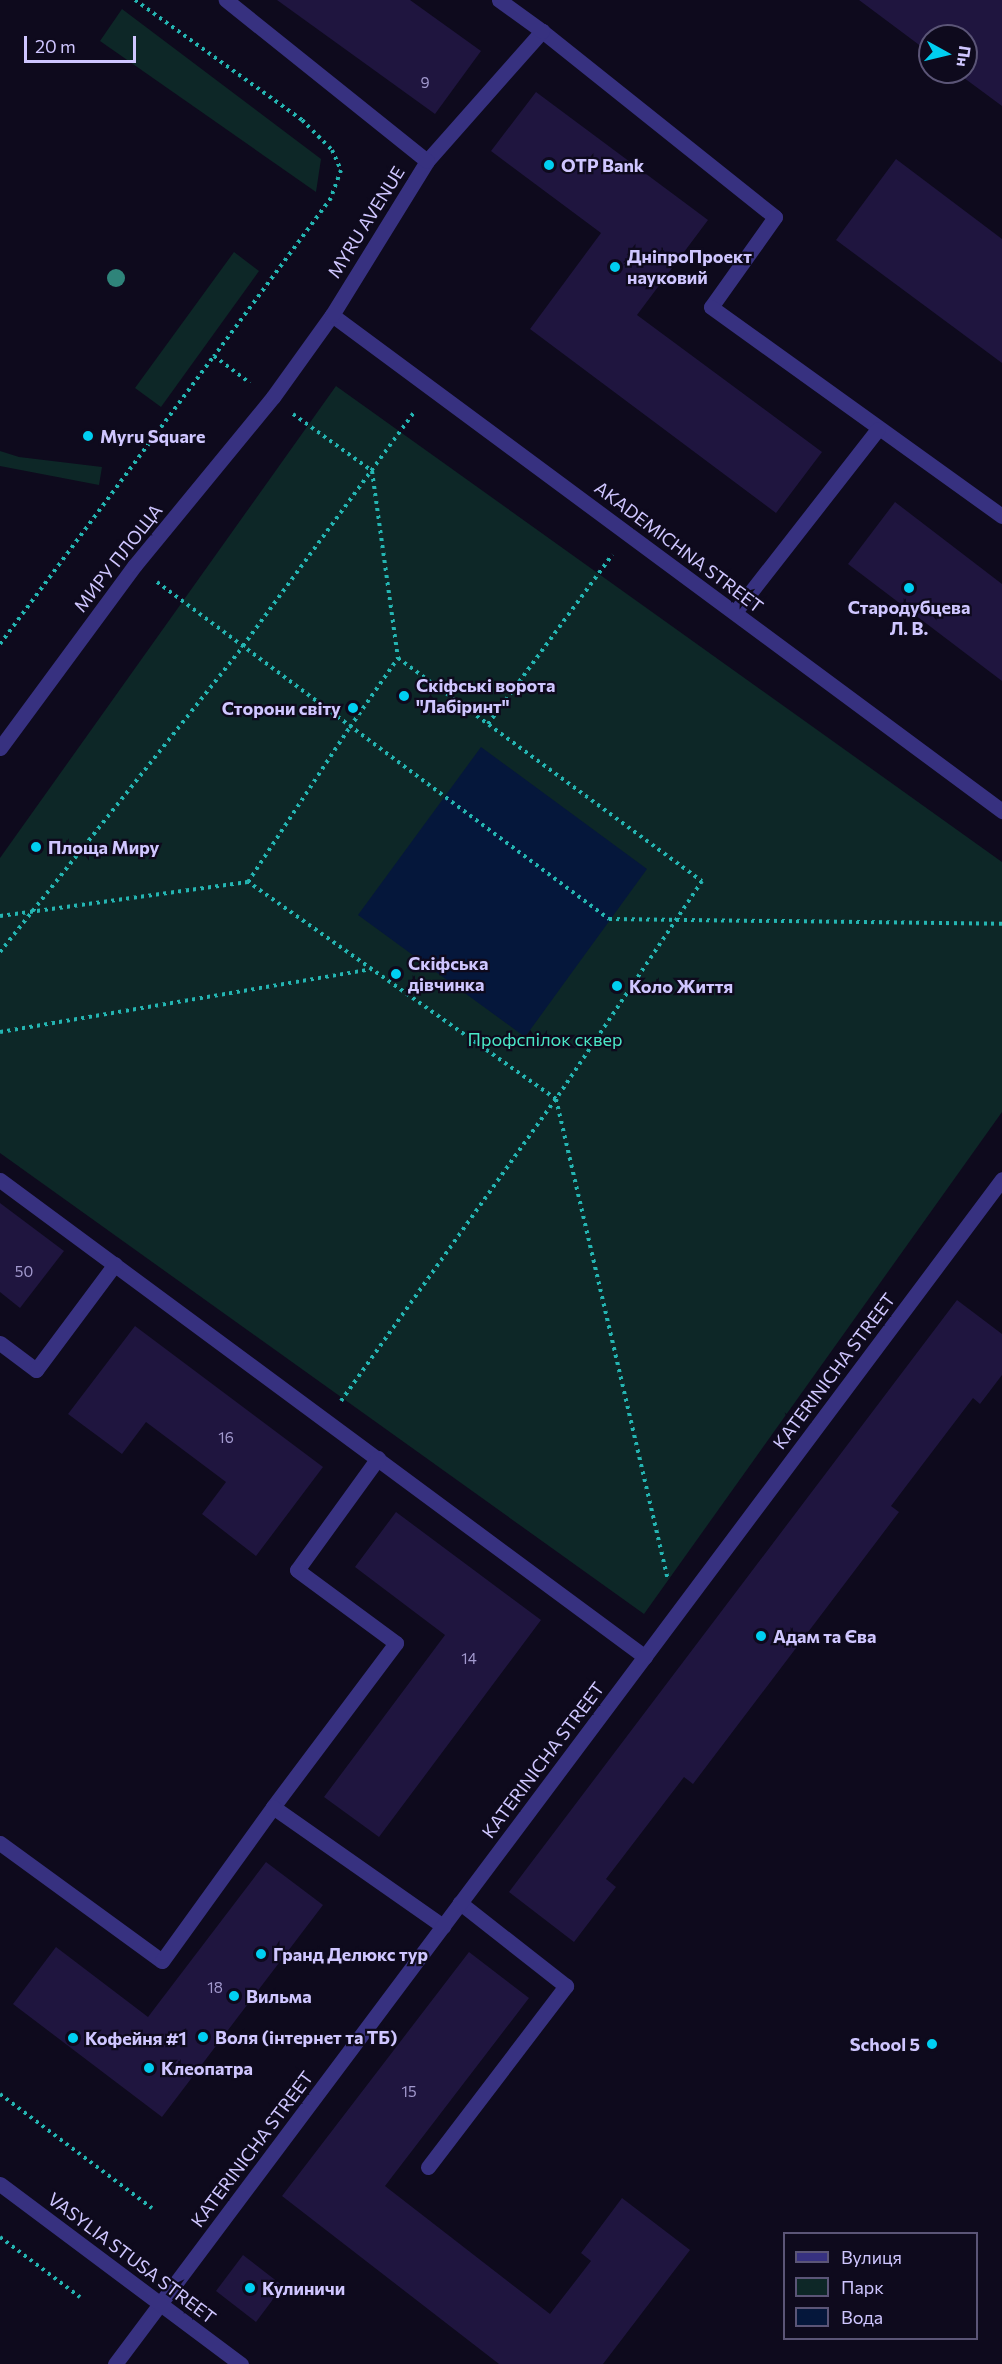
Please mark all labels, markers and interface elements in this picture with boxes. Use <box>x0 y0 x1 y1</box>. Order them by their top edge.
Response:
scale bar <box>27 24 140 62</box>
north arrow <box>918 24 978 84</box>
text: 20 m <box>35 35 76 57</box>
text: Пн <box>953 44 975 68</box>
house number: 9 <box>420 74 430 92</box>
place label: OTP Bank <box>561 154 644 176</box>
marker: OTP Bank <box>542 158 556 172</box>
street label: MYRU AVENUE <box>323 162 409 282</box>
place label: ДніпроПроект науковий <box>627 246 752 288</box>
marker: ДніпроПроект науковий <box>608 260 622 274</box>
place label: Myru Square <box>100 425 206 447</box>
marker: Myru Square <box>81 429 95 443</box>
street label: AKADEMICHNA STREET <box>591 477 767 617</box>
street label: МИРУ ПЛОЩА <box>69 500 167 616</box>
marker: Стародубцева Л. В. <box>902 581 916 595</box>
place label: Стародубцева Л. В. <box>848 597 970 640</box>
place label: Скіфські ворота "Лабіринт" <box>416 675 555 718</box>
marker: Скіфські ворота "Лабіринт" <box>397 689 411 703</box>
place label: Сторони світу <box>222 697 341 719</box>
marker: Сторони світу <box>346 701 360 715</box>
place label: Площа Миру <box>48 836 159 858</box>
marker: Площа Миру <box>29 840 43 854</box>
place label: Скіфська дівчинка <box>408 953 488 996</box>
marker: Скіфська дівчинка <box>389 967 403 981</box>
place label: Коло Життя <box>629 975 733 997</box>
marker: Коло Життя <box>610 979 624 993</box>
park label: Профспілок сквер <box>467 1028 623 1050</box>
house number: 50 <box>15 1263 33 1281</box>
street label: KATERINICHA STREET <box>768 1289 900 1453</box>
house number: 16 <box>218 1429 234 1447</box>
place label: Адам та Єва <box>773 1625 876 1647</box>
marker: Адам та Єва <box>754 1629 768 1643</box>
house number: 14 <box>461 1650 477 1668</box>
street label: KATERINICHA STREET <box>477 1678 609 1842</box>
place label: Гранд Делюкс тур <box>273 1943 428 1965</box>
marker: Гранд Делюкс тур <box>254 1947 268 1961</box>
house number: 18 <box>207 1979 223 1997</box>
place label: Вильма <box>246 1985 312 2007</box>
marker: Вильма <box>227 1989 241 2003</box>
place label: Воля (інтернет та ТБ) <box>215 2026 397 2048</box>
place label: Кофейня #1 <box>85 2027 187 2049</box>
marker: Воля (інтернет та ТБ) <box>196 2030 210 2044</box>
marker: Кофейня #1 <box>66 2031 80 2045</box>
place label: School 5 <box>850 2033 920 2055</box>
marker: School 5 <box>925 2037 939 2051</box>
place label: Клеопатра <box>161 2057 253 2079</box>
marker: Клеопатра <box>142 2061 156 2075</box>
street label: KATERINICHA STREET <box>186 2067 318 2231</box>
house number: 15 <box>401 2083 417 2101</box>
street label: VASYLIA STUSA STREET <box>44 2188 220 2328</box>
legend <box>783 2232 978 2340</box>
text: Вулиця <box>841 2246 902 2268</box>
text: Парк <box>841 2276 884 2298</box>
place label: Кулиничи <box>262 2277 345 2299</box>
marker: Кулиничи <box>243 2281 257 2295</box>
text: Вода <box>841 2306 883 2328</box>

